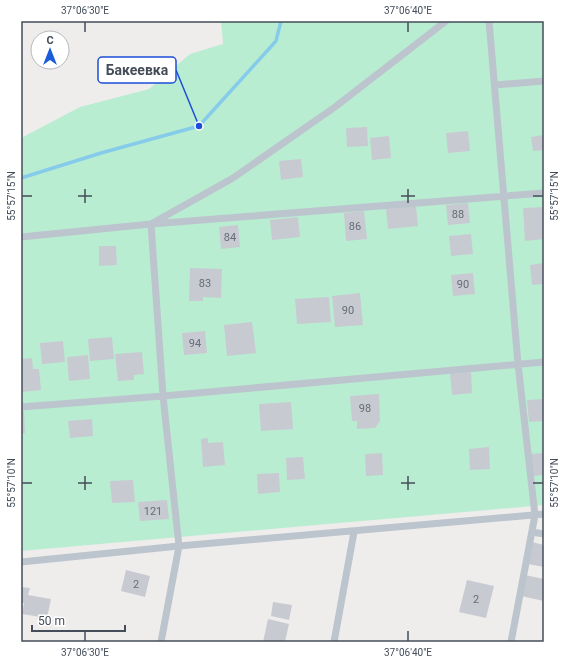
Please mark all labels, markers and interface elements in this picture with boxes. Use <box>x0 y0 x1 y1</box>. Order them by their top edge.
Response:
text: 37°06'30"E <box>61 5 109 16</box>
text: 37°06'40"E <box>384 5 432 16</box>
north arrow <box>30 30 70 70</box>
text: С <box>46 34 54 47</box>
callout: Бакеевка <box>98 57 176 83</box>
text: Бакеевка <box>106 62 169 78</box>
text: 55°57'15"N <box>6 171 17 221</box>
text: 55°57'15"N <box>549 171 560 221</box>
house number: 88 <box>452 208 464 221</box>
house number: 86 <box>349 220 361 233</box>
house number: 84 <box>224 231 236 244</box>
house number: 83 <box>199 277 211 290</box>
house number: 90 <box>457 278 469 291</box>
house number: 90 <box>342 304 354 317</box>
house number: 94 <box>189 337 201 350</box>
house number: 98 <box>359 402 371 415</box>
text: 55°57'10"N <box>6 458 17 508</box>
text: 55°57'10"N <box>549 458 560 508</box>
house number: 121 <box>144 505 162 518</box>
house number: 2 <box>133 578 139 591</box>
house number: 2 <box>473 593 479 606</box>
scale bar <box>32 607 125 633</box>
text: 50 m <box>38 614 65 628</box>
text: 37°06'30"E <box>61 647 109 658</box>
text: 37°06'40"E <box>384 647 432 658</box>

